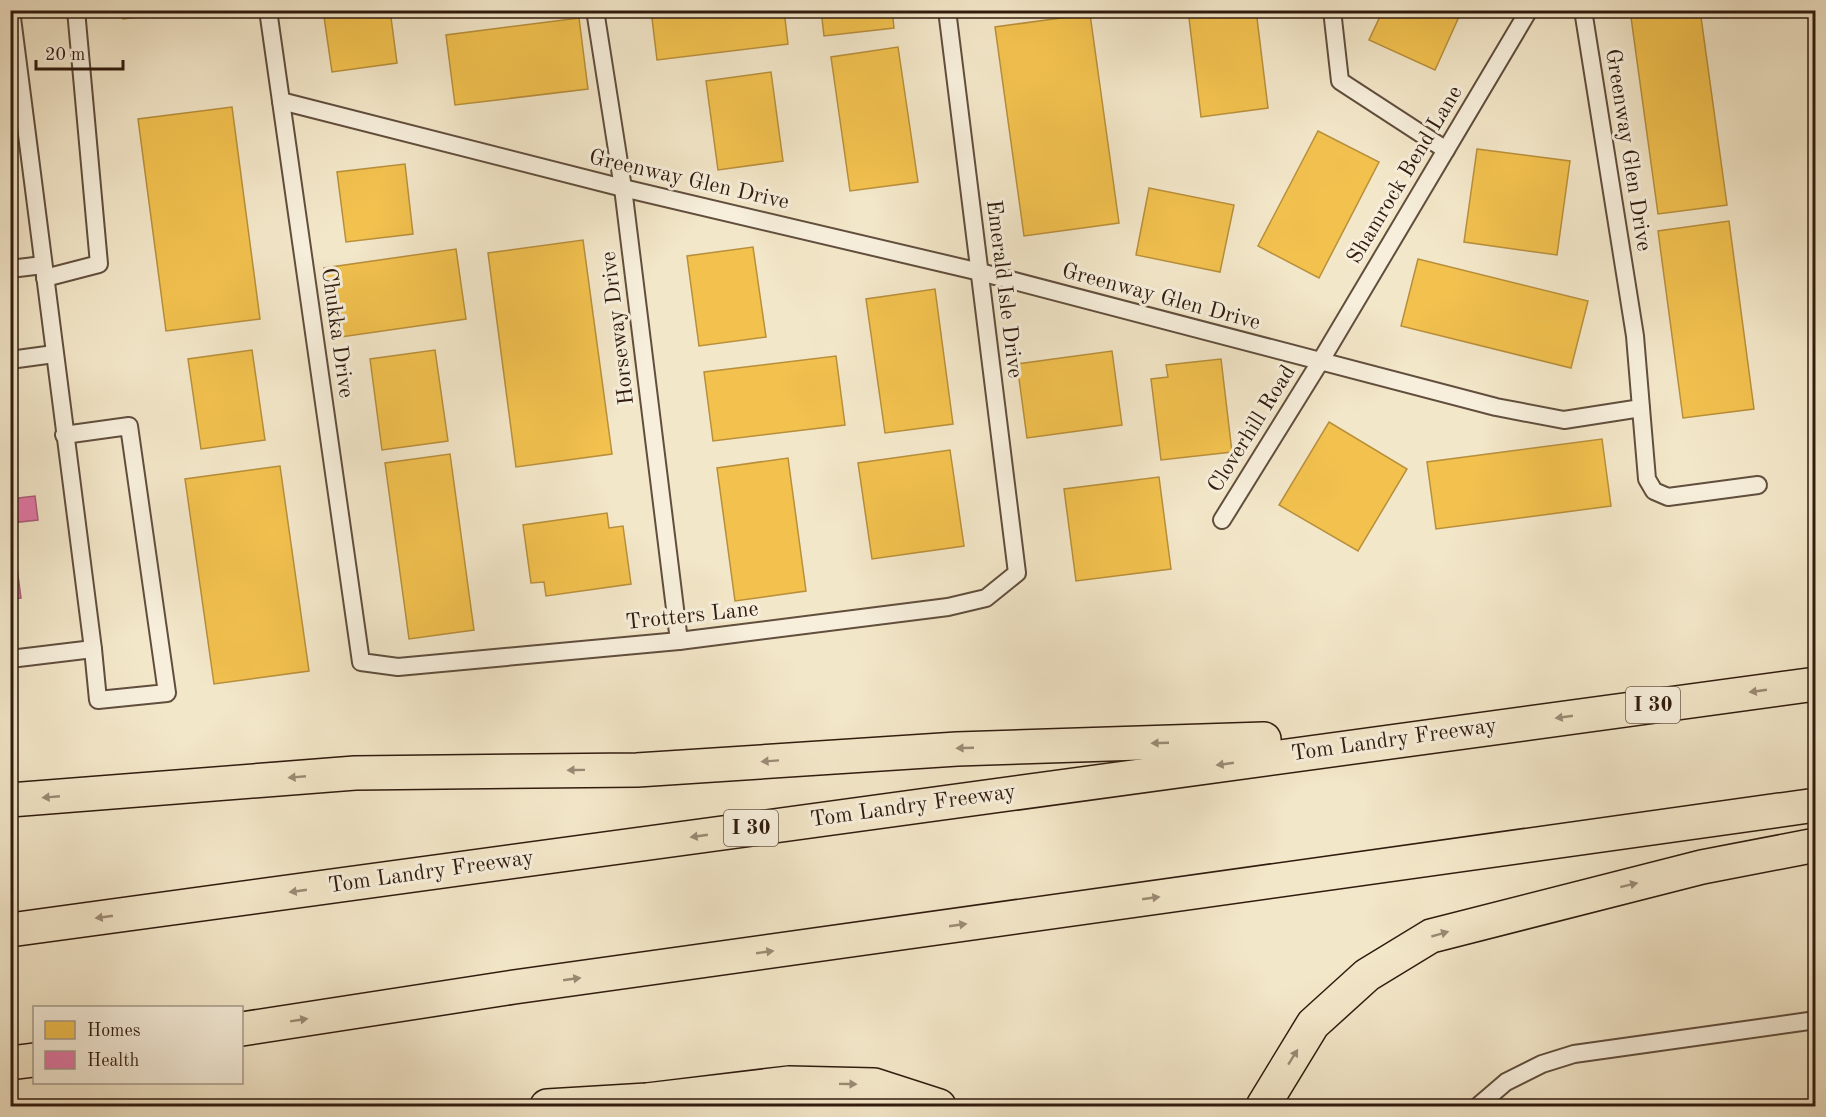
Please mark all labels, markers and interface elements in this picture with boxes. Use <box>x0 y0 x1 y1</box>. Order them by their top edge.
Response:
scale bar <box>36 33 123 71</box>
text: 20 m <box>45 46 85 64</box>
street label: Greenway Glen Drive <box>1601 47 1655 253</box>
street label: Shamrock Bend Lane <box>1343 82 1467 268</box>
street label: Greenway Glen Drive <box>587 146 791 214</box>
street label: Emerald Isle Drive <box>982 199 1026 379</box>
street label: Horseway Drive <box>598 250 638 406</box>
street label: Greenway Glen Drive <box>1059 260 1263 334</box>
street label: Chukka Drive <box>317 266 357 400</box>
street label: Cloverhill Road <box>1204 362 1300 496</box>
street label: Trotters Lane <box>624 598 760 634</box>
road number: I 30 <box>1626 687 1680 723</box>
one-way arrow <box>1748 687 1767 696</box>
one-way arrow <box>1555 713 1574 722</box>
street label: Tom Landry Freeway <box>1290 715 1498 765</box>
one-way arrow <box>1150 738 1169 747</box>
one-way arrow <box>955 744 974 753</box>
one-way arrow <box>761 756 780 766</box>
one-way arrow <box>1215 759 1234 768</box>
one-way arrow <box>566 765 585 775</box>
one-way arrow <box>287 772 306 782</box>
street label: Tom Landry Freeway <box>809 781 1017 831</box>
one-way arrow <box>42 792 61 801</box>
road number: I 30 <box>724 810 778 846</box>
one-way arrow <box>689 831 708 840</box>
street label: Tom Landry Freeway <box>327 847 535 897</box>
one-way arrow <box>1619 879 1638 889</box>
one-way arrow <box>288 886 307 895</box>
one-way arrow <box>1142 893 1161 902</box>
one-way arrow <box>95 912 114 922</box>
one-way arrow <box>949 921 968 930</box>
one-way arrow <box>1431 929 1449 938</box>
one-way arrow <box>756 948 775 957</box>
one-way arrow <box>562 975 581 984</box>
legend <box>33 1006 243 1084</box>
one-way arrow <box>290 1015 309 1024</box>
text: Homes <box>87 1022 141 1040</box>
one-way arrow <box>1288 1048 1299 1065</box>
text: Health <box>87 1052 140 1070</box>
one-way arrow <box>838 1079 857 1089</box>

